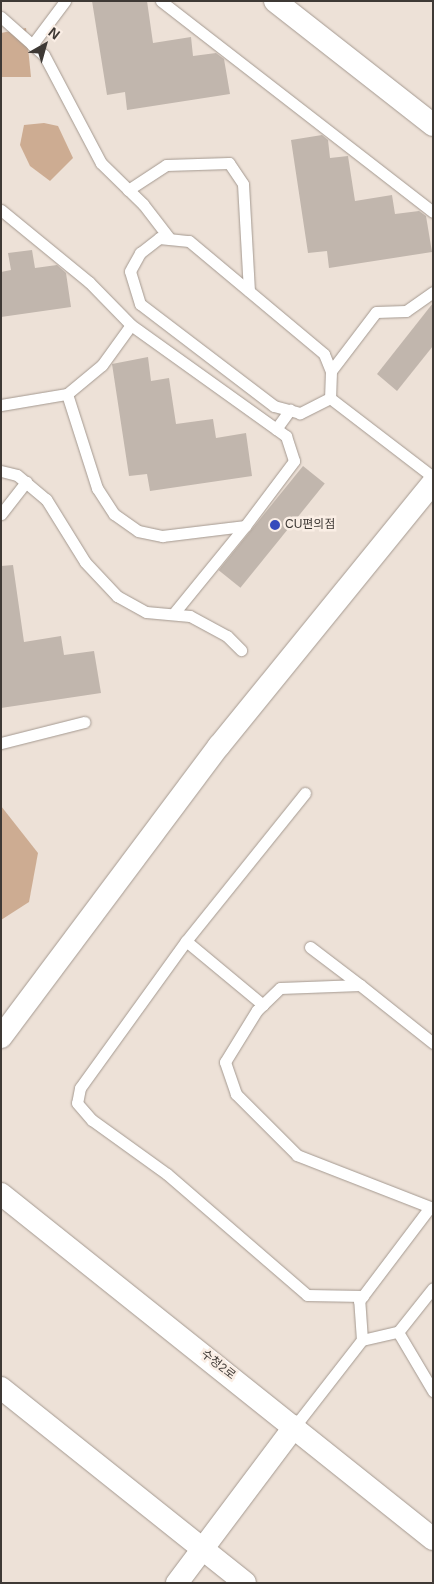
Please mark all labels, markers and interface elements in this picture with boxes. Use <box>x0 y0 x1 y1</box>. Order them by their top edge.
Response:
north arrow <box>20 20 70 70</box>
text: N <box>45 24 63 43</box>
place label: CU편의점 <box>285 518 335 532</box>
marker: CU편의점 <box>269 519 281 531</box>
street label: 수청2로 <box>198 1347 238 1383</box>

